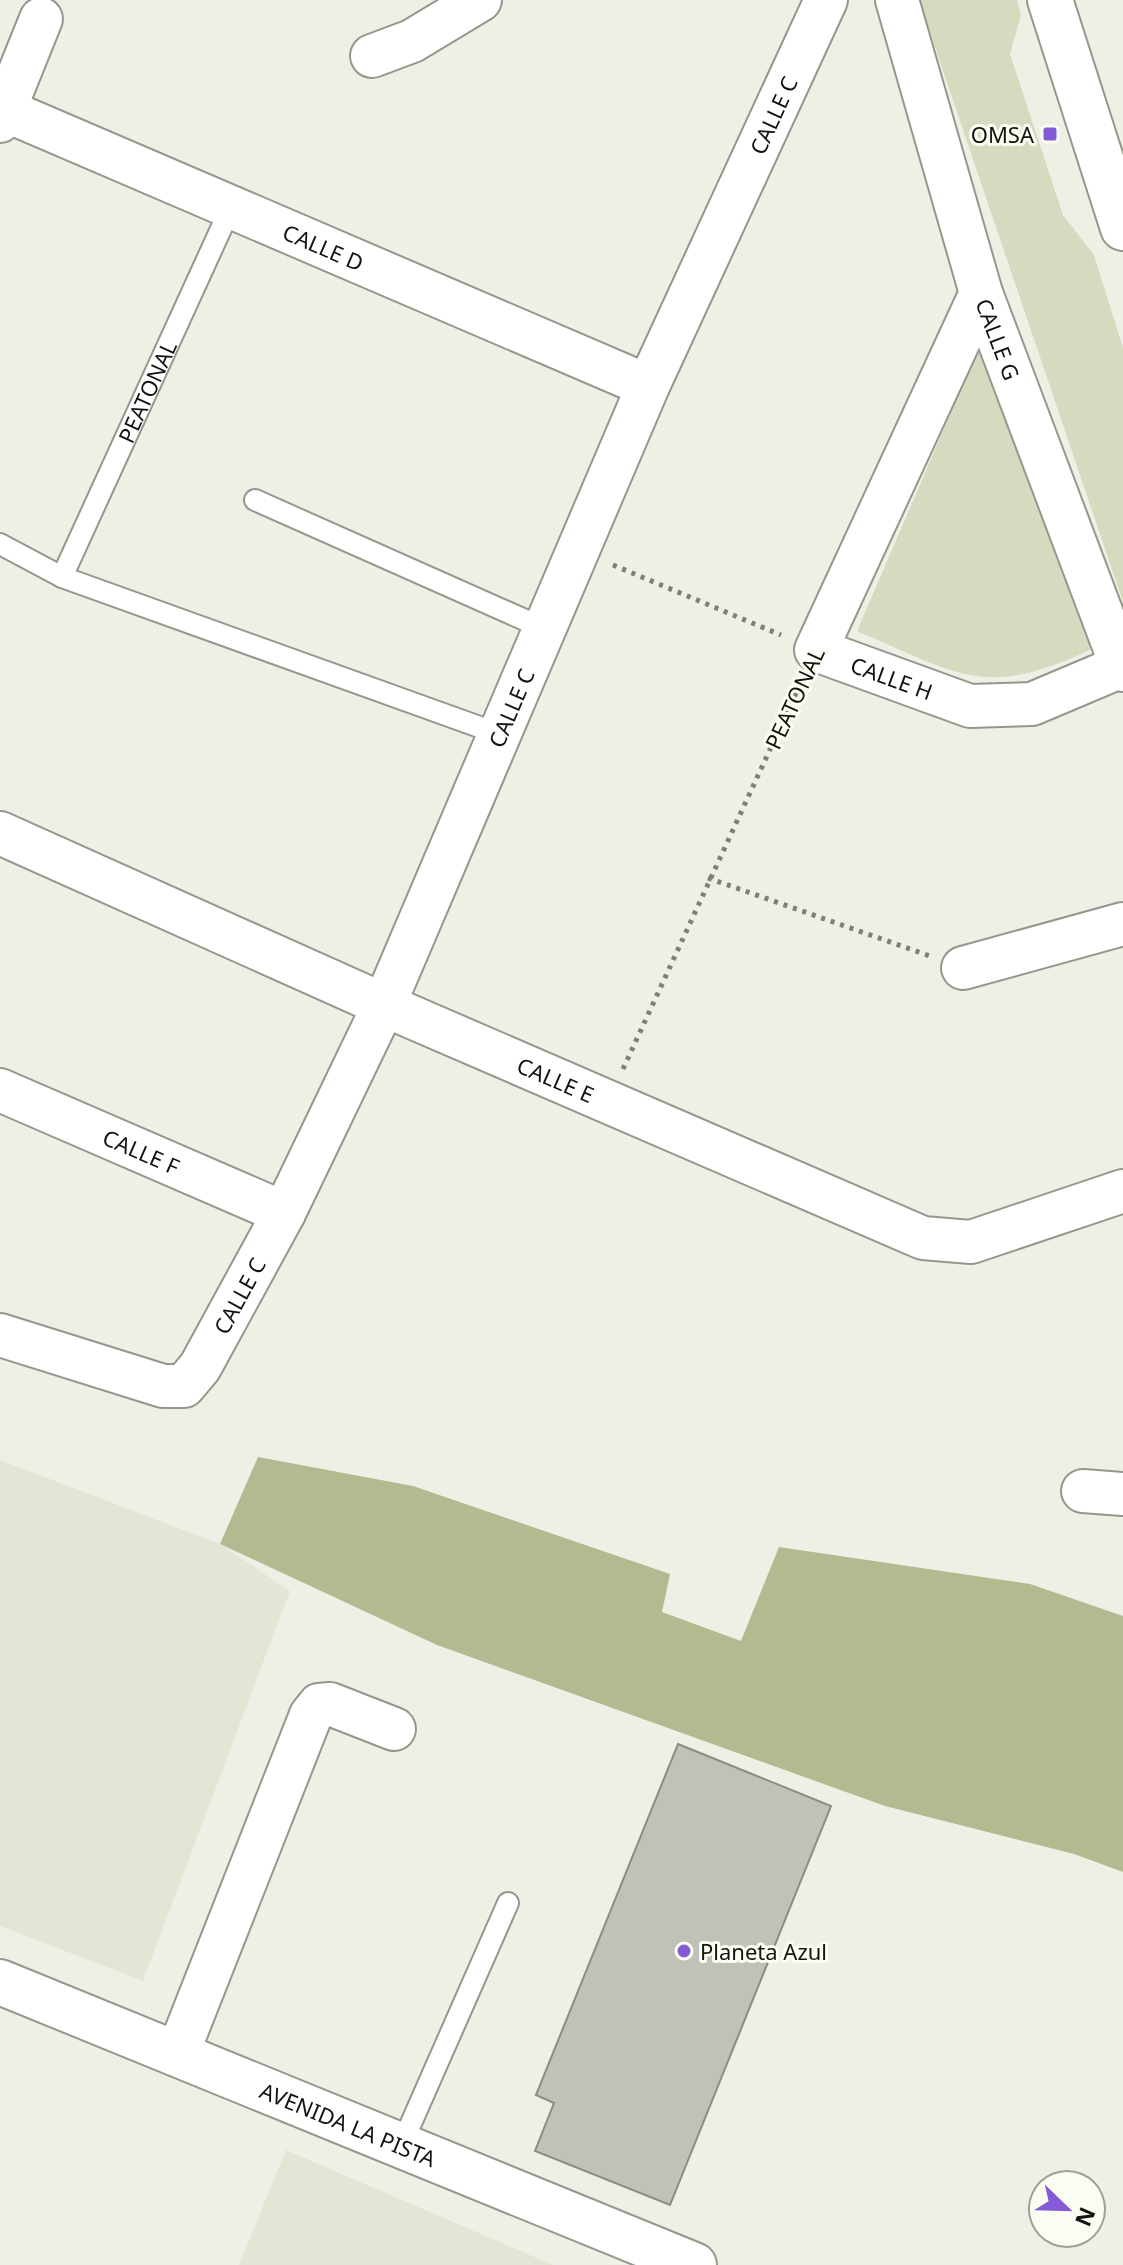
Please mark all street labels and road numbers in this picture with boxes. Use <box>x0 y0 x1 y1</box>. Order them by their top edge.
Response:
street label: CALLE C <box>742 71 804 159</box>
street label: CALLE D <box>278 216 368 277</box>
street label: CALLE G <box>969 294 1027 384</box>
street label: PEATONAL <box>110 335 183 447</box>
street label: PEATONAL <box>757 642 831 754</box>
street label: CALLE H <box>847 649 937 706</box>
street label: CALLE C <box>481 664 541 752</box>
street label: CALLE E <box>513 1049 599 1109</box>
street label: CALLE F <box>98 1121 184 1181</box>
street label: CALLE C <box>206 1252 272 1339</box>
street label: AVENIDA LA PISTA <box>256 2075 441 2174</box>

